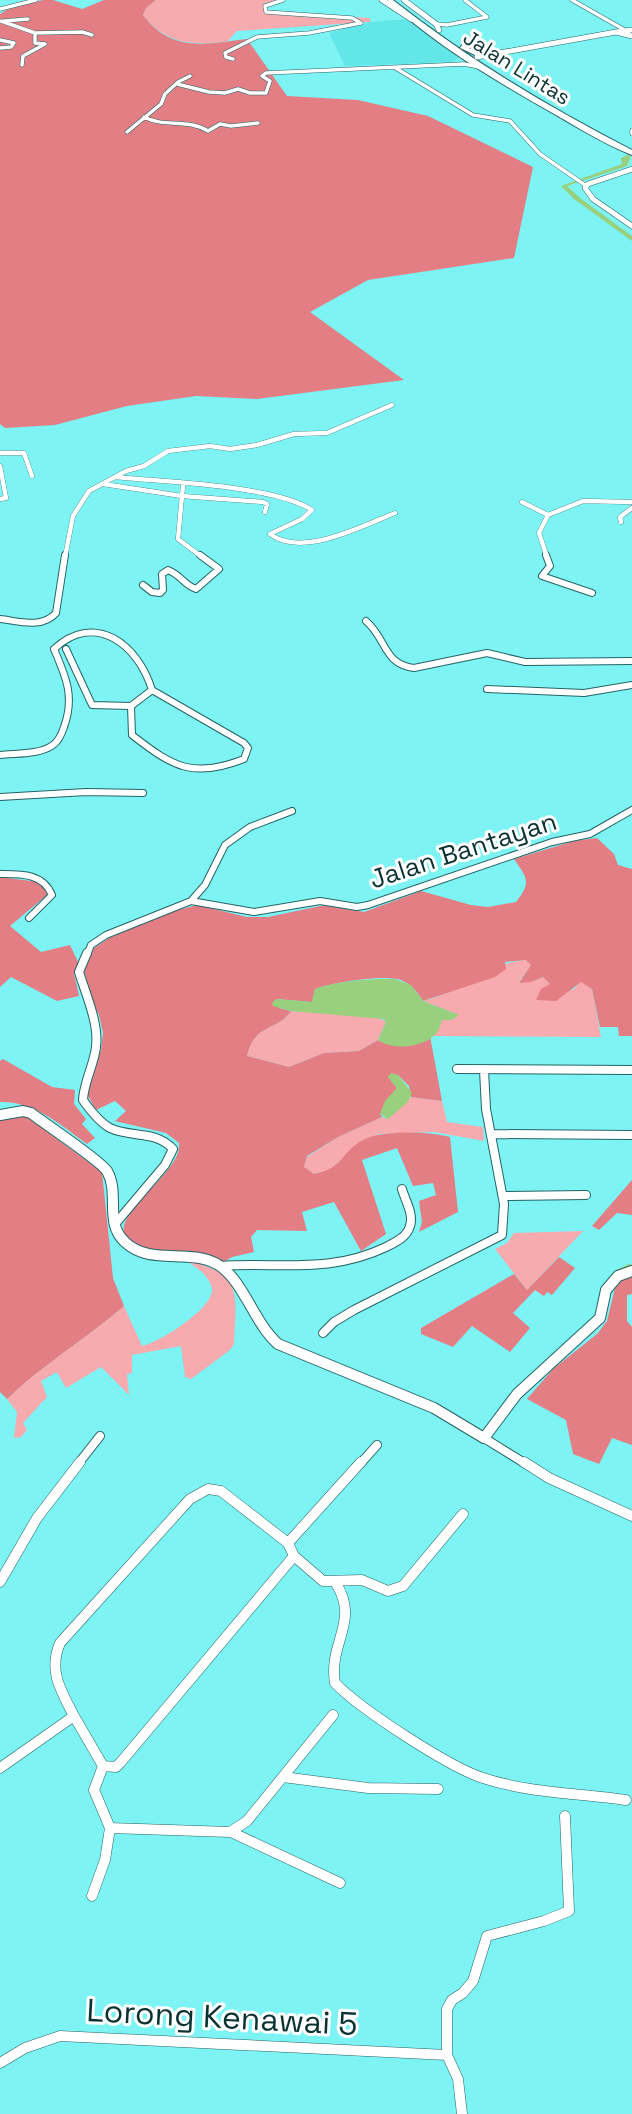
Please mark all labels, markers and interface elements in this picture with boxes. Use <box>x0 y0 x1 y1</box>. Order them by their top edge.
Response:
street label: Jalan Lintas <box>458 23 576 111</box>
street label: Jalan Bantayan <box>365 804 561 896</box>
street label: Lorong Kenawai 5 <box>85 1990 359 2044</box>

